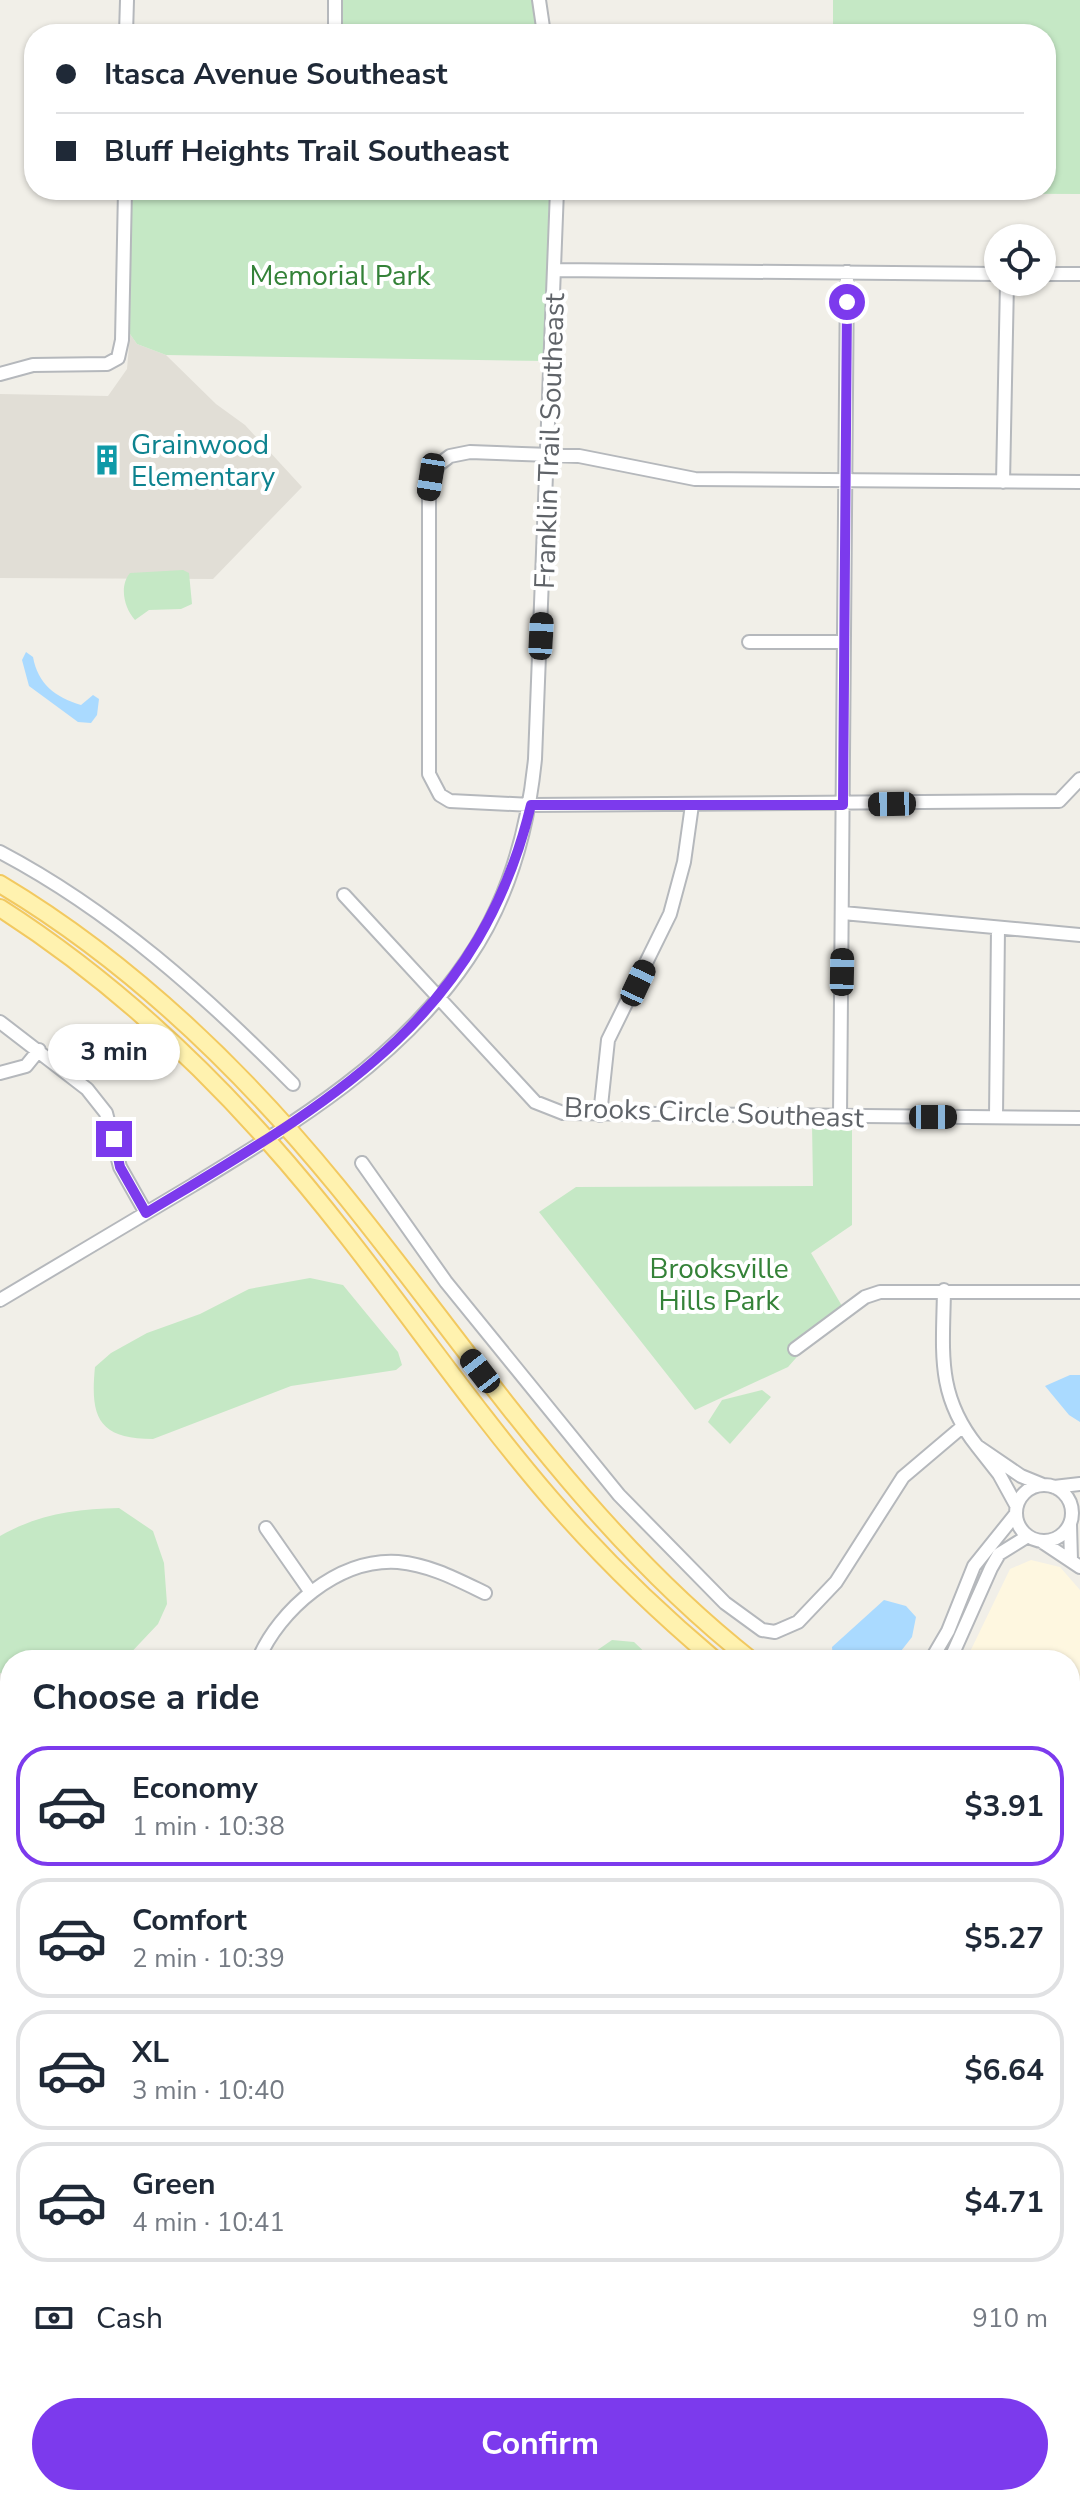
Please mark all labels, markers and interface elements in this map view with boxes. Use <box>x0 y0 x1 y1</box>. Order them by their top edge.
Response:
text: Itasca Avenue Southeast <box>104 54 447 95</box>
text: Bluff Heights Trail Southeast <box>104 131 509 172</box>
map controls <box>984 224 1056 296</box>
button: locate <box>984 224 1056 296</box>
park label: Memorial Park <box>249 257 432 295</box>
route start <box>829 284 865 320</box>
street label: Franklin Trail Southeast <box>526 292 574 590</box>
place label: Grainwood Elementary <box>131 426 276 496</box>
building icon: Grainwood Elementary <box>90 443 124 477</box>
car <box>415 451 447 503</box>
car <box>528 611 554 661</box>
car <box>868 792 916 816</box>
car <box>830 948 854 996</box>
car <box>617 956 659 1010</box>
callout: 3 min <box>48 1023 180 1079</box>
text: 3 min <box>80 1034 148 1069</box>
street label: Brooks Circle Southeast <box>564 1089 865 1137</box>
car <box>909 1105 957 1129</box>
route end <box>96 1121 132 1157</box>
park label: Brooksville Hills Park <box>649 1250 789 1320</box>
car <box>456 1345 504 1397</box>
text: Choose a ride <box>32 1673 260 1722</box>
text: Economy <box>132 1768 258 1809</box>
icon: car <box>36 1770 108 1842</box>
text: $3.91 <box>965 1786 1044 1827</box>
text: 1 min · 10:38 <box>132 1809 285 1844</box>
text: Comfort <box>132 1900 247 1941</box>
icon: car <box>36 1902 108 1974</box>
text: $5.27 <box>965 1918 1044 1959</box>
text: 2 min · 10:39 <box>132 1941 285 1976</box>
text: XL <box>132 2032 169 2073</box>
icon: car <box>36 2034 108 2106</box>
text: $6.64 <box>965 2050 1044 2091</box>
text: 3 min · 10:40 <box>132 2073 285 2108</box>
text: Green <box>132 2164 216 2205</box>
icon: car <box>36 2166 108 2238</box>
text: $4.71 <box>965 2182 1044 2223</box>
text: 4 min · 10:41 <box>132 2205 285 2240</box>
icon: cash <box>32 2296 76 2340</box>
text: Cash <box>96 2298 163 2339</box>
text: 910 m <box>972 2301 1048 2336</box>
button: Confirm <box>32 2398 1048 2490</box>

